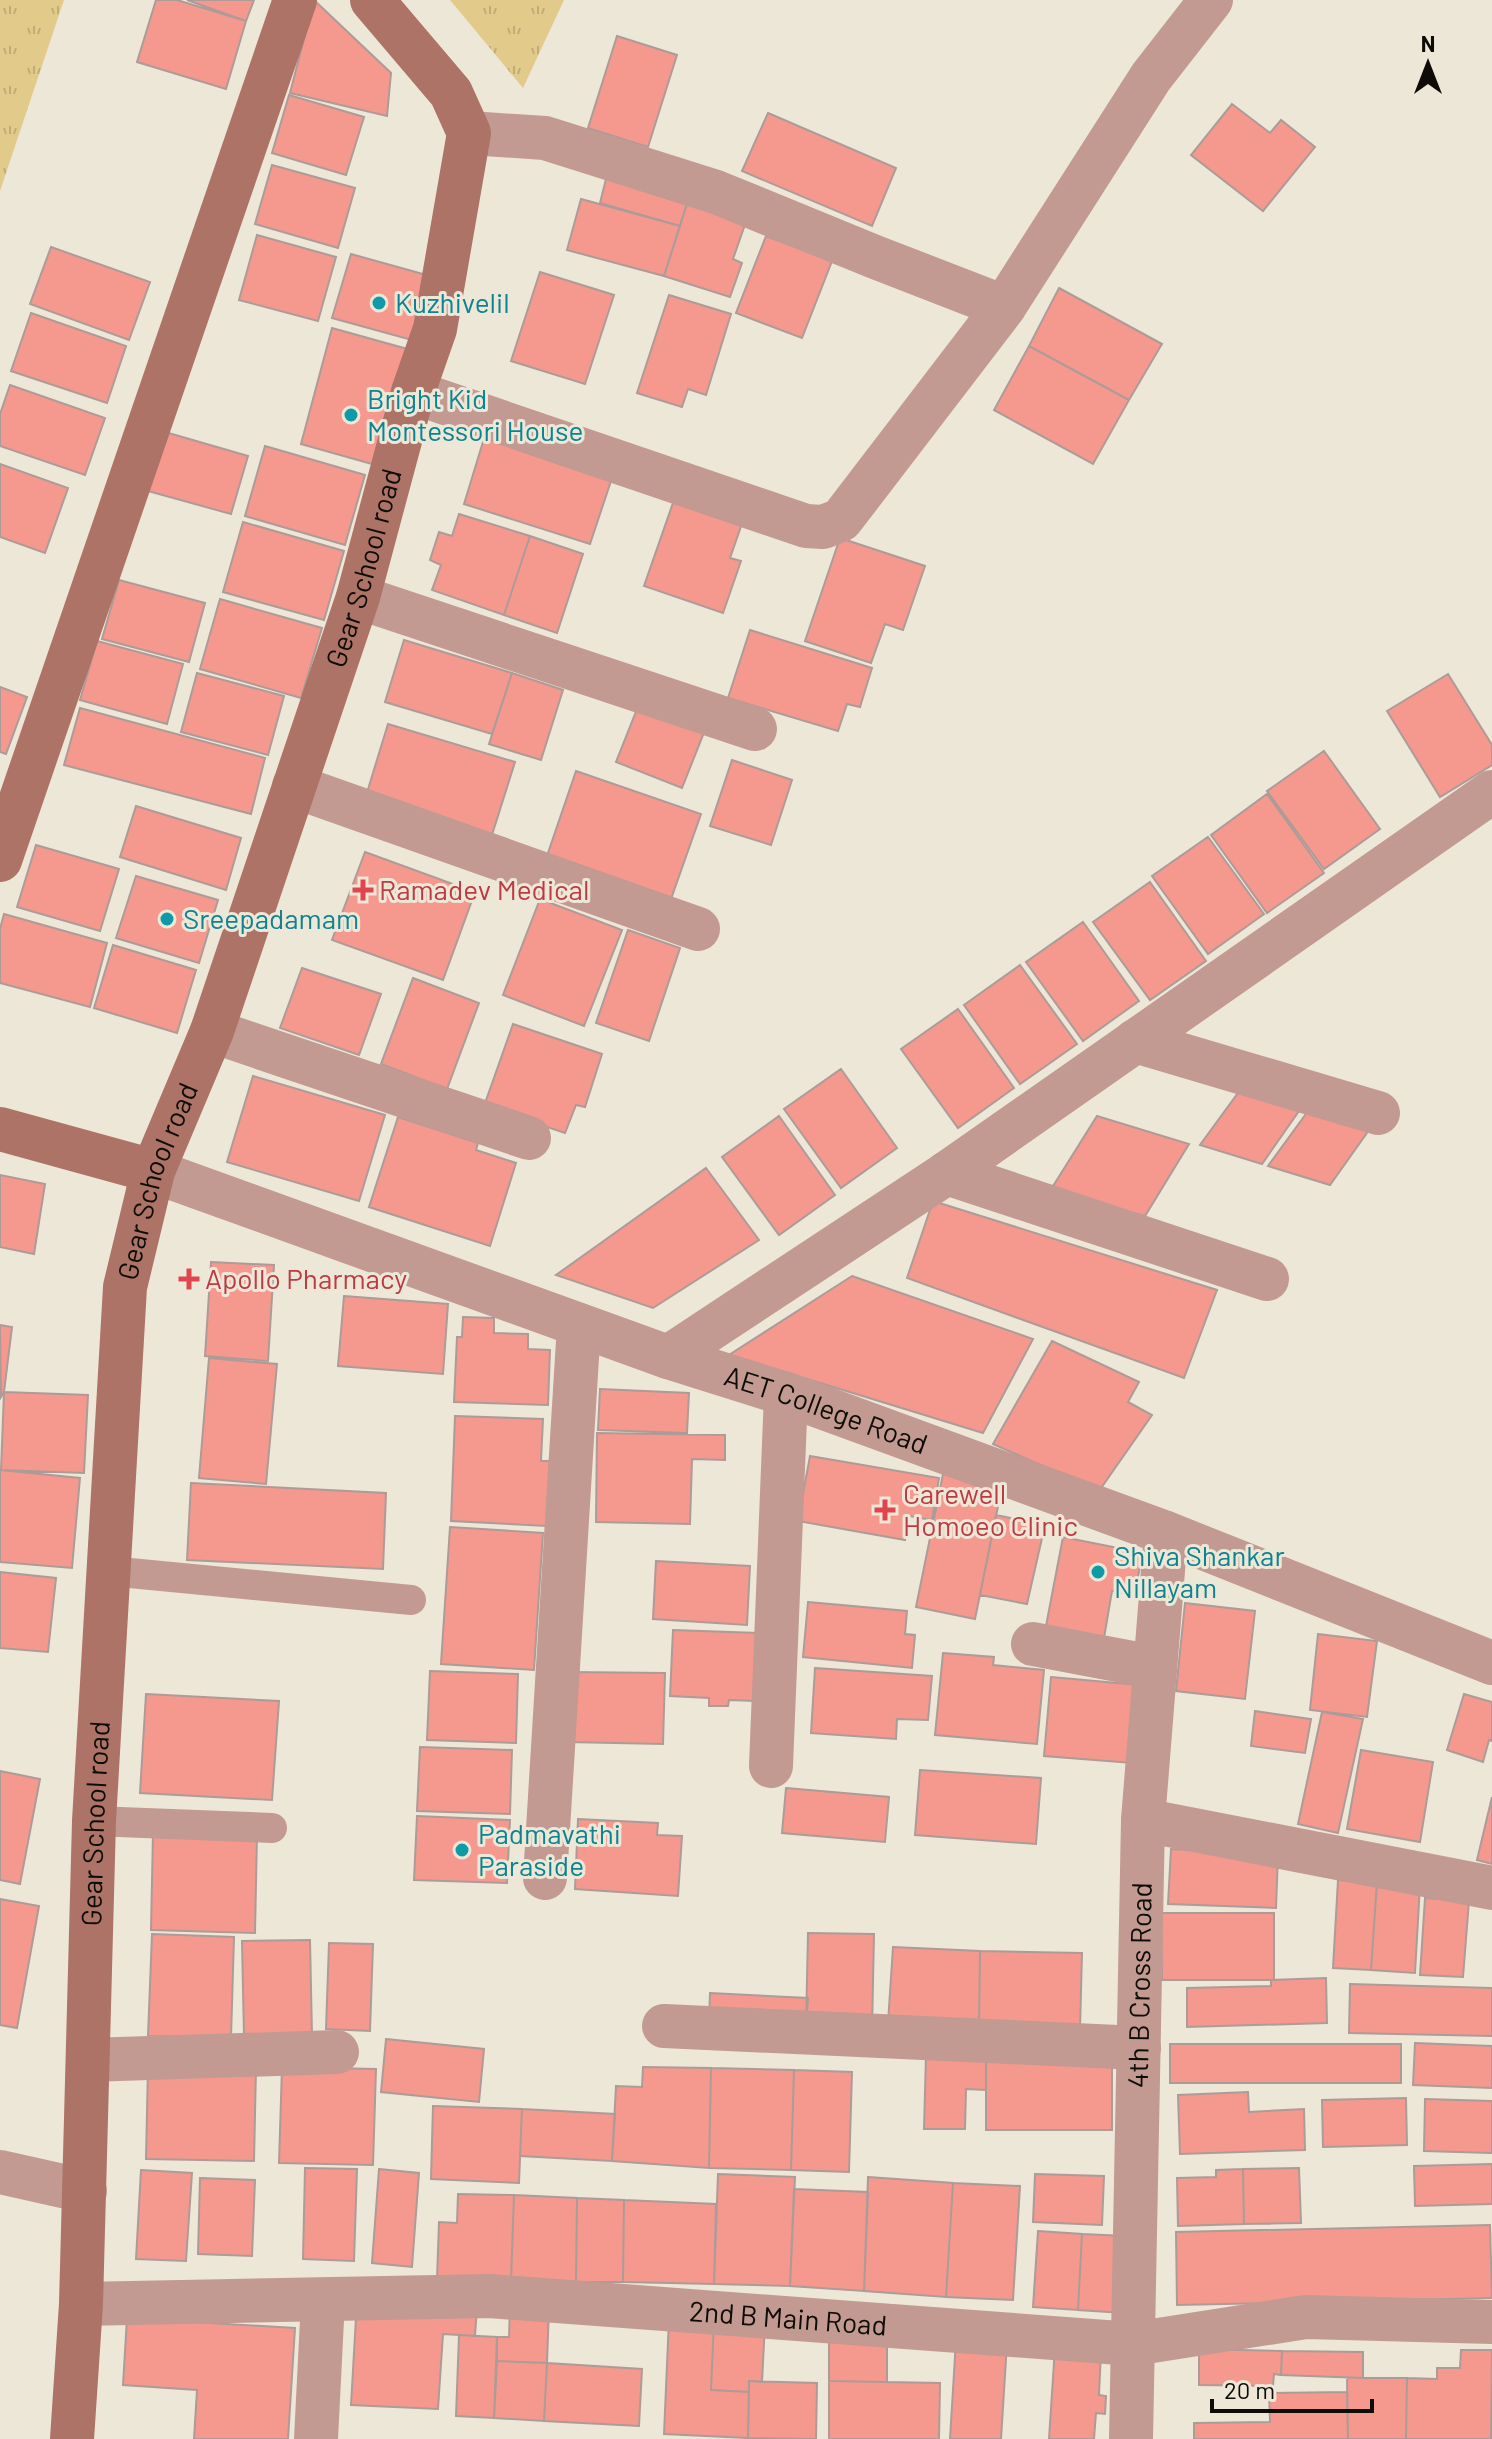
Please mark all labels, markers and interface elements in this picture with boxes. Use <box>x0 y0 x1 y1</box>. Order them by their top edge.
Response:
north arrow <box>1388 24 1468 104</box>
text: N <box>1421 30 1435 56</box>
place label: Kuzhivelil <box>395 285 510 319</box>
marker: Kuzhivelil <box>370 294 388 312</box>
place label: Bright Kid Montessori House <box>367 381 584 447</box>
marker: Bright Kid Montessori House <box>342 406 360 424</box>
street label: Gear School road <box>318 465 408 672</box>
place label: Ramadev Medical <box>379 872 589 906</box>
marker: Ramadev Medical <box>354 881 372 899</box>
place label: Sreepadamam <box>183 901 359 935</box>
marker: Sreepadamam <box>158 910 176 928</box>
street label: Gear School road <box>109 1077 204 1283</box>
place label: Apollo Pharmacy <box>205 1261 407 1295</box>
marker: Apollo Pharmacy <box>180 1270 198 1288</box>
street label: AET College Road <box>720 1358 932 1460</box>
place label: Carewell Homoeo Clinic <box>903 1476 1078 1542</box>
marker: Carewell Homoeo Clinic <box>874 1499 896 1521</box>
place label: Shiva Shankar Nillayam <box>1114 1538 1285 1604</box>
marker: Shiva Shankar Nillayam <box>1089 1563 1107 1581</box>
street label: Gear School road <box>73 1720 116 1927</box>
place label: Padmavathi Paraside <box>478 1816 621 1882</box>
marker: Padmavathi Paraside <box>453 1841 471 1859</box>
street label: 4th B Cross Road <box>1120 1882 1158 2088</box>
street label: 2nd B Main Road <box>688 2293 888 2342</box>
scale bar <box>1212 2363 1372 2413</box>
text: 20 m <box>1224 2375 1275 2404</box>

